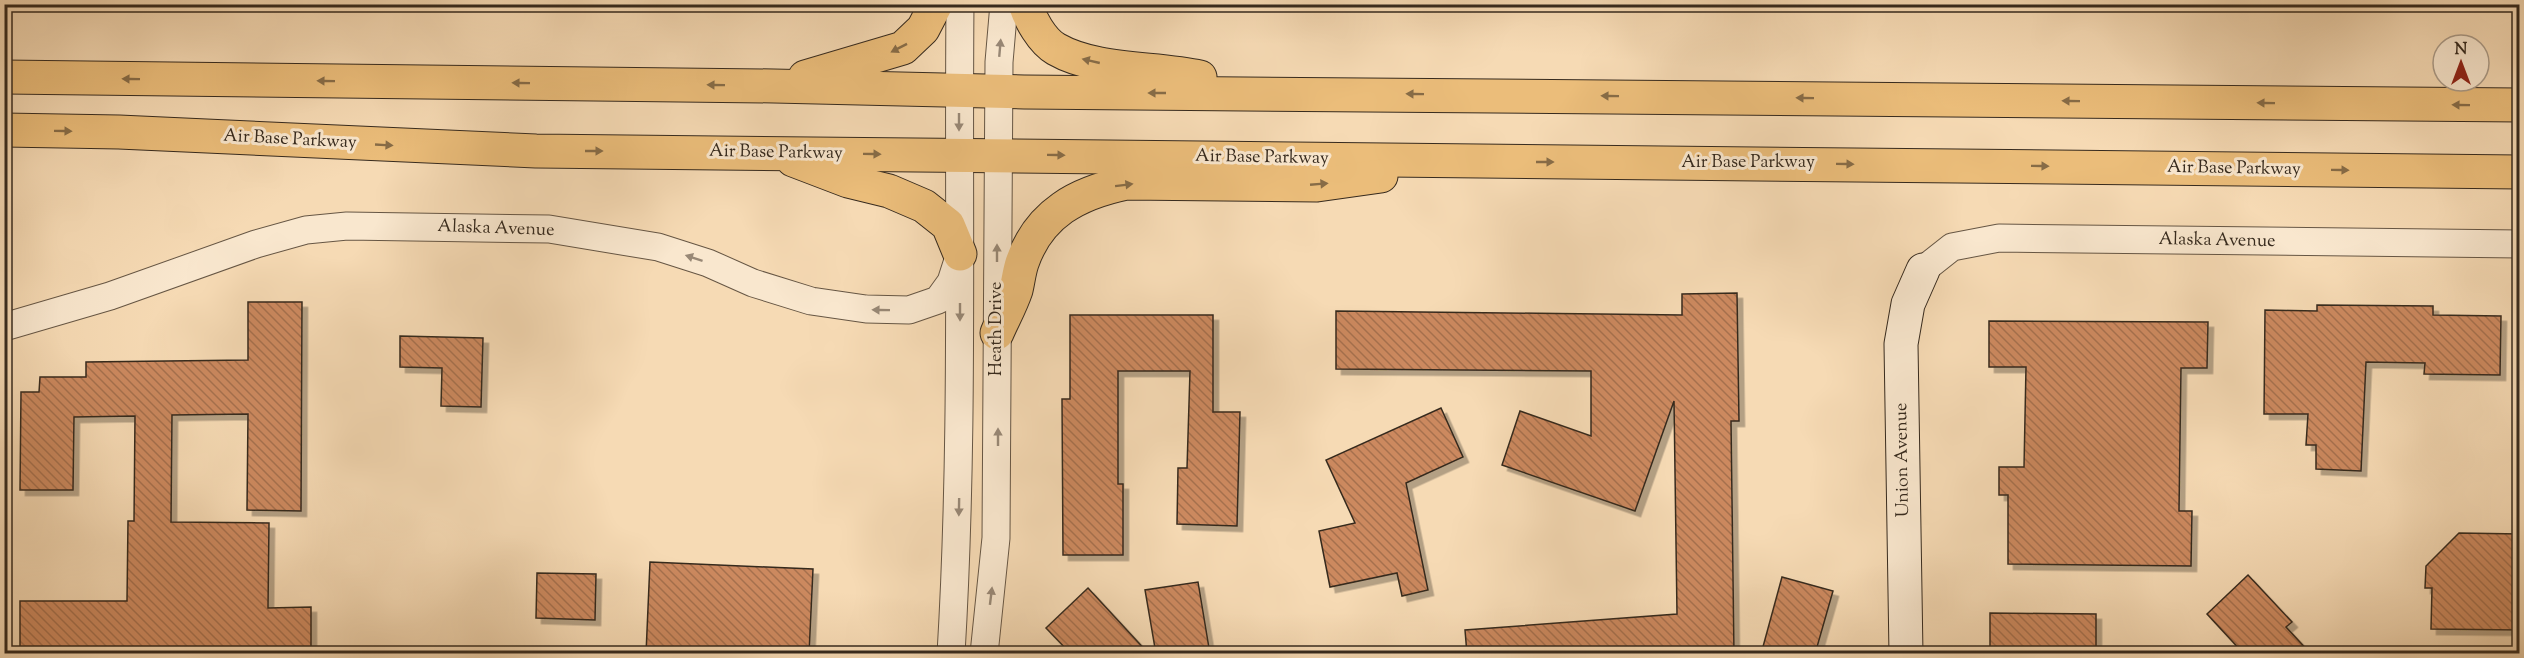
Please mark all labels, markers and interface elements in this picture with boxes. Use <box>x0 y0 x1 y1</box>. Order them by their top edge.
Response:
north arrow <box>2431 33 2491 93</box>
one-way arrow <box>995 38 1005 57</box>
text: N <box>2455 39 2468 62</box>
one-way arrow <box>890 42 908 52</box>
one-way arrow <box>1081 56 1100 65</box>
one-way arrow <box>121 74 140 84</box>
one-way arrow <box>316 76 335 86</box>
one-way arrow <box>511 78 530 88</box>
one-way arrow <box>706 80 725 90</box>
one-way arrow <box>1148 88 1167 98</box>
one-way arrow <box>1406 90 1425 99</box>
one-way arrow <box>1601 91 1620 101</box>
one-way arrow <box>1796 93 1815 103</box>
one-way arrow <box>2062 96 2081 105</box>
one-way arrow <box>2257 98 2276 108</box>
one-way arrow <box>2452 100 2471 110</box>
one-way arrow <box>954 113 964 132</box>
street label: Air Base Parkway <box>223 124 357 156</box>
one-way arrow <box>53 126 72 136</box>
street label: Air Base Parkway <box>709 139 843 167</box>
one-way arrow <box>374 140 393 149</box>
street label: Air Base Parkway <box>1195 144 1329 172</box>
one-way arrow <box>585 146 604 156</box>
one-way arrow <box>863 149 882 159</box>
street label: Air Base Parkway <box>1681 150 1815 176</box>
one-way arrow <box>1047 151 1066 160</box>
street label: Air Base Parkway <box>2167 155 2301 183</box>
one-way arrow <box>1536 157 1555 167</box>
one-way arrow <box>1836 159 1855 169</box>
one-way arrow <box>2031 161 2050 171</box>
one-way arrow <box>2331 165 2350 175</box>
one-way arrow <box>1114 180 1133 189</box>
one-way arrow <box>1309 180 1328 189</box>
street label: Alaska Avenue <box>437 214 555 244</box>
street label: Alaska Avenue <box>2158 227 2276 255</box>
one-way arrow <box>993 244 1002 263</box>
one-way arrow <box>685 253 703 263</box>
street label: Heath Drive <box>984 282 1010 376</box>
one-way arrow <box>955 303 965 322</box>
one-way arrow <box>871 305 890 314</box>
street label: Union Avenue <box>1889 402 1917 518</box>
one-way arrow <box>993 428 1003 447</box>
one-way arrow <box>954 498 963 517</box>
one-way arrow <box>986 586 996 605</box>

